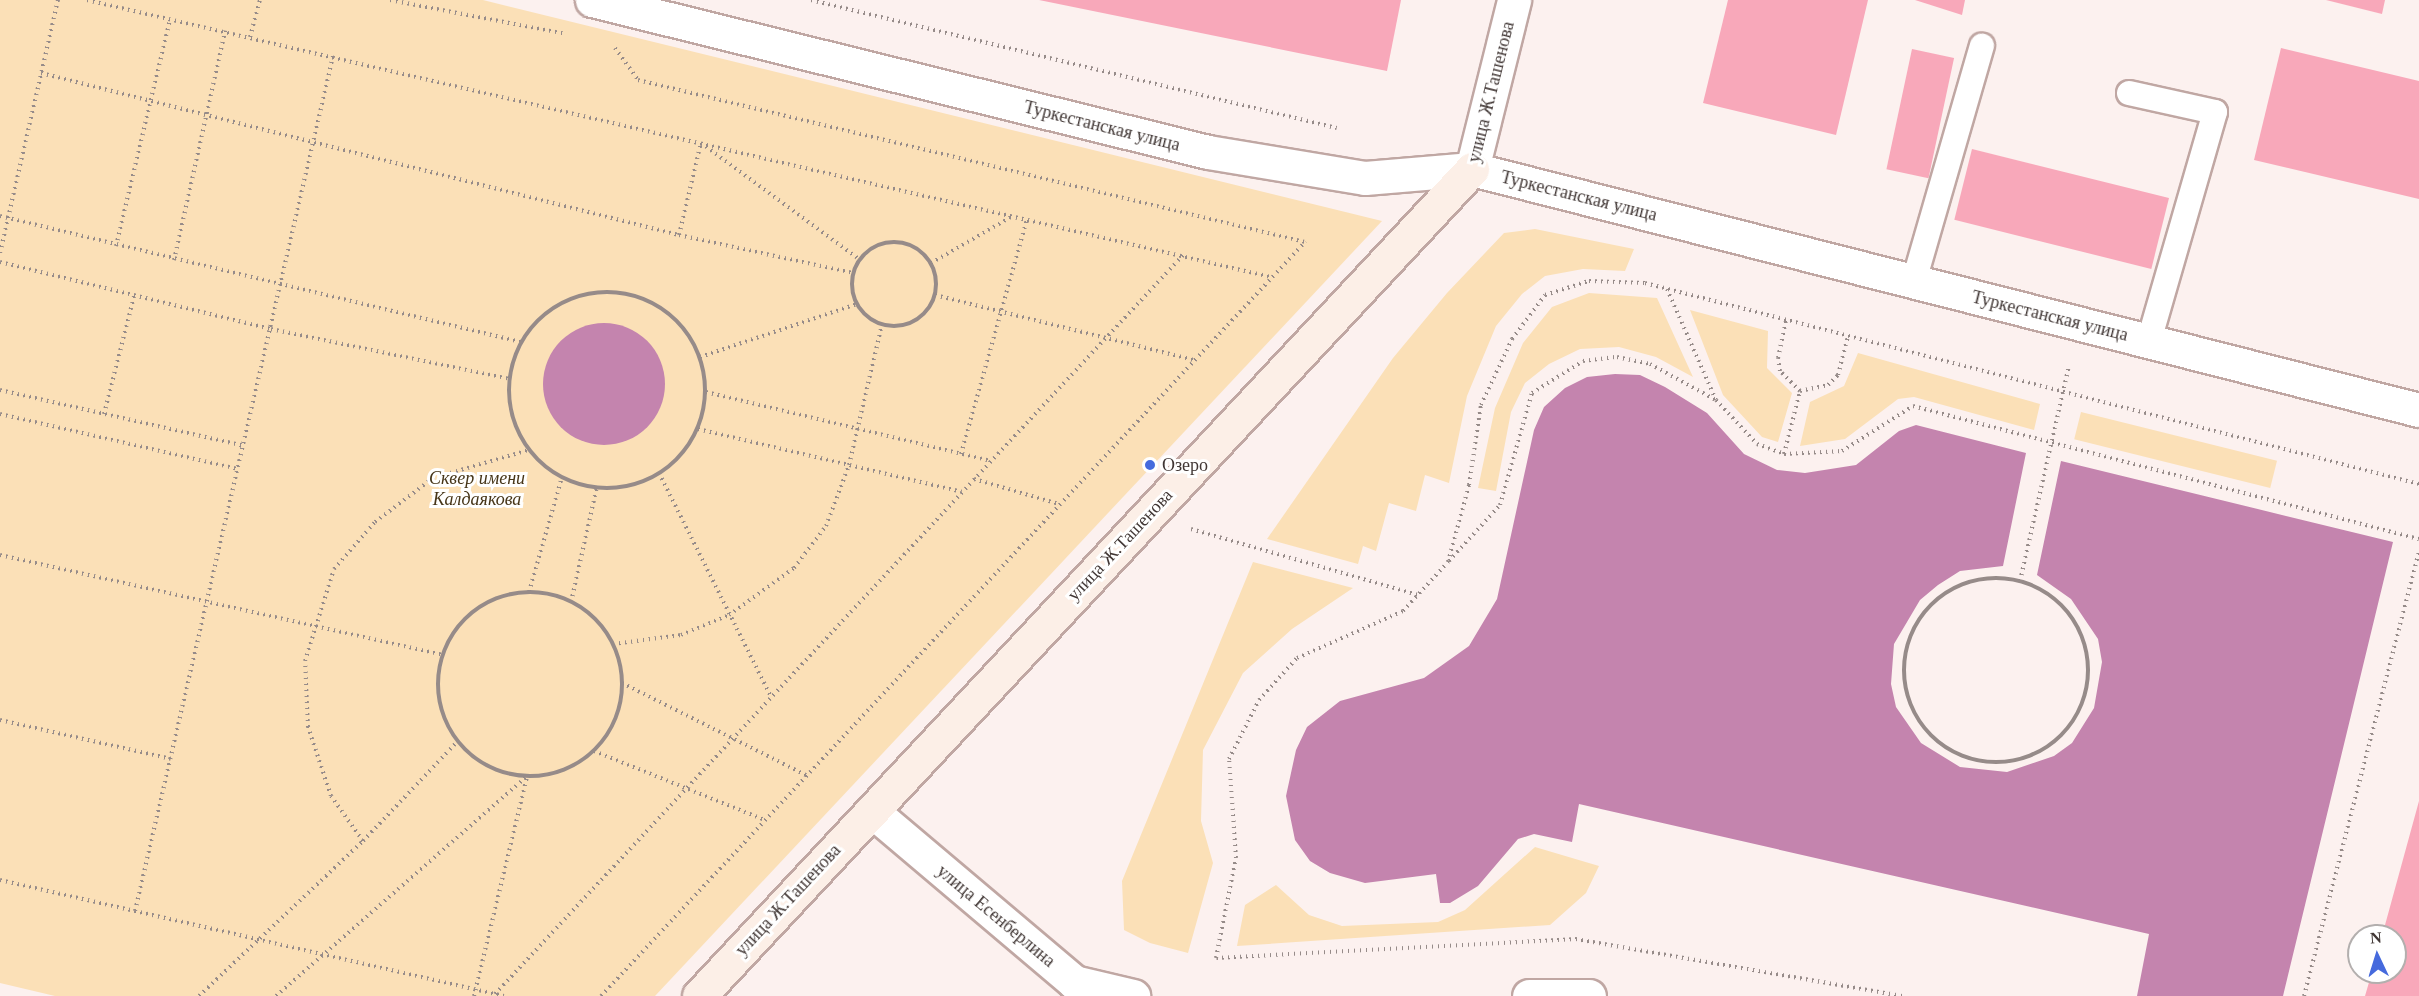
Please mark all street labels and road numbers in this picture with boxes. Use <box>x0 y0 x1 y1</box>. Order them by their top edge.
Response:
street label: улица Ж.Ташенова <box>1463 19 1519 165</box>
street label: Туркестанская улица <box>1022 96 1182 156</box>
street label: Туркестанская улица <box>1499 166 1659 226</box>
street label: Туркестанская улица <box>1970 286 2130 346</box>
street label: улица Ж.Ташенова <box>1063 485 1177 605</box>
street label: улица Ж.Ташенова <box>731 840 845 960</box>
street label: улица Есенберлина <box>932 860 1060 972</box>

